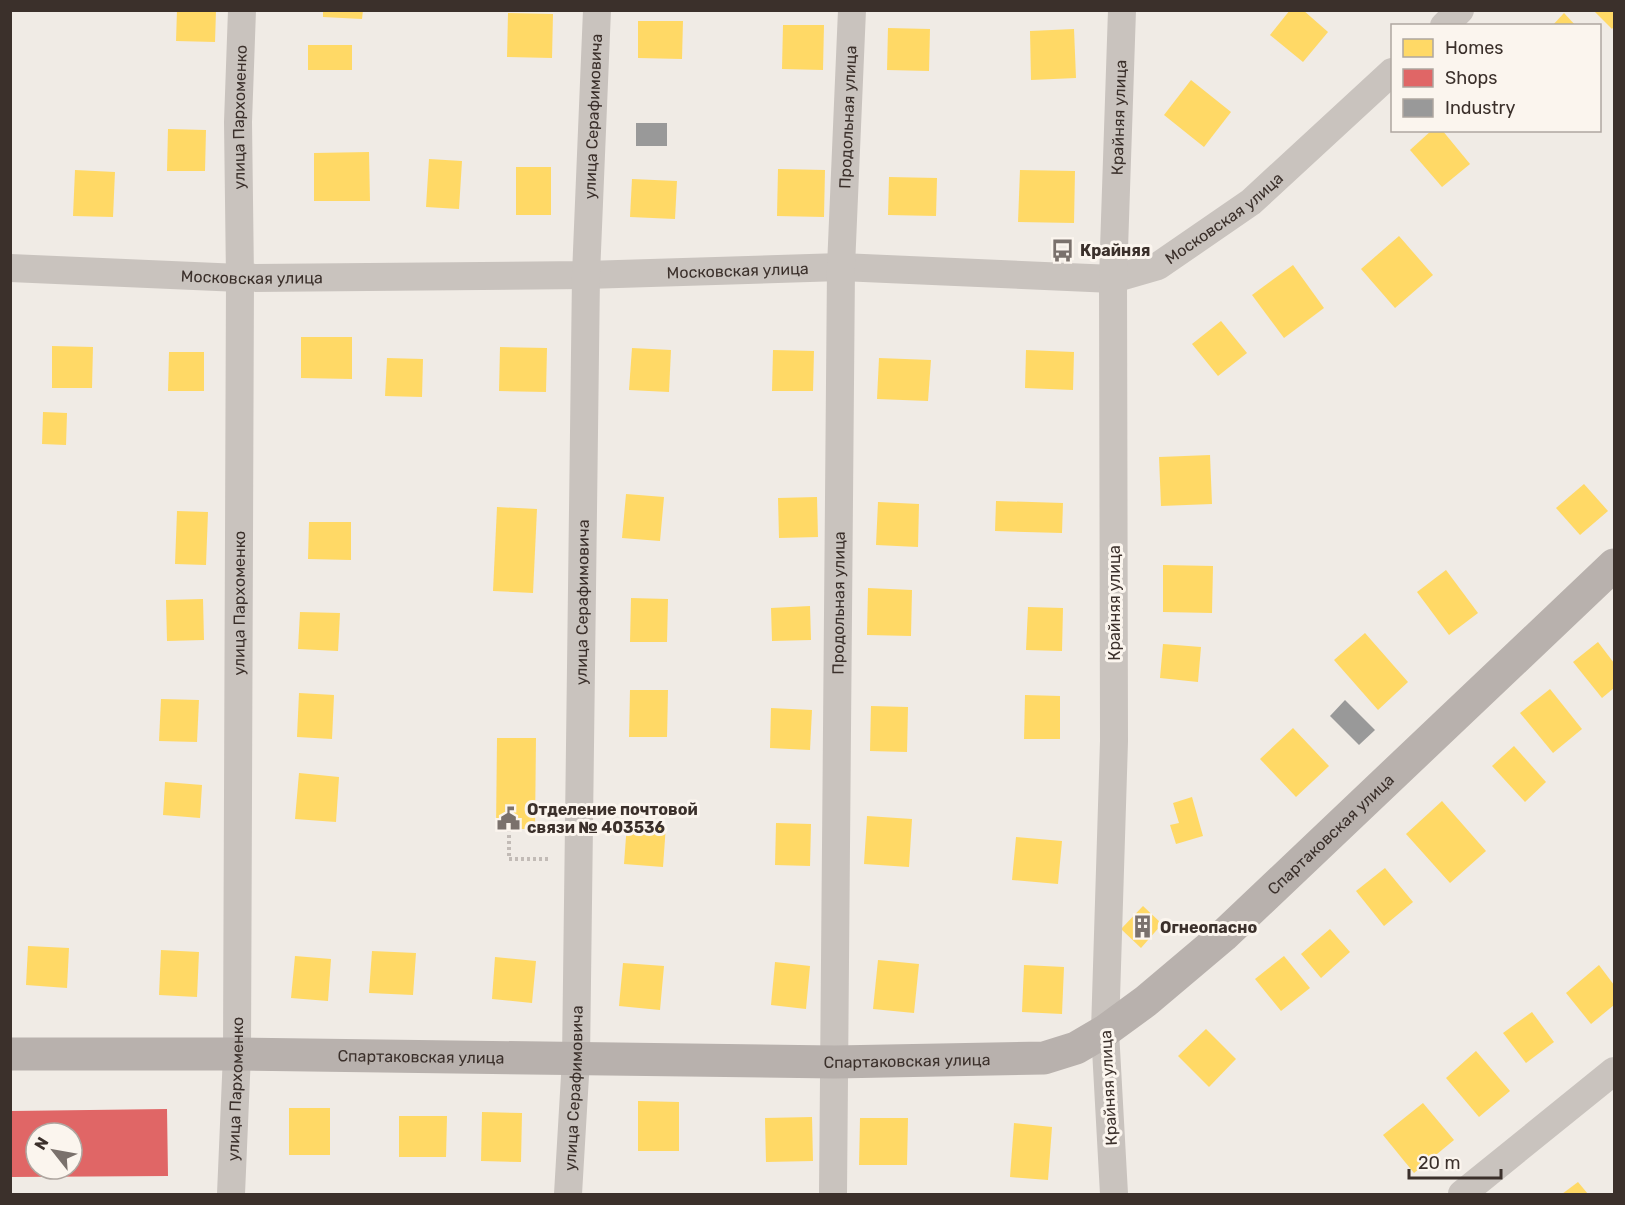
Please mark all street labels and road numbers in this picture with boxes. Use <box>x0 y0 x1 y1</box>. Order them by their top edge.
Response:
street label: улица Серафимовича <box>580 33 606 200</box>
street label: улица Пархоменко <box>229 45 251 190</box>
street label: Продольная улица <box>835 45 860 189</box>
street label: Крайняя улица <box>1107 59 1130 176</box>
street label: Московская улица <box>1162 168 1287 268</box>
street label: Московская улица <box>666 259 809 282</box>
street label: Московская улица <box>180 266 323 288</box>
street label: улица Серафимовича <box>572 519 593 685</box>
street label: улица Пархоменко <box>229 531 249 675</box>
street label: Продольная улица <box>828 531 849 675</box>
street label: Крайняя улица <box>1105 545 1124 661</box>
street label: Спартаковская улица <box>1264 770 1398 899</box>
street label: улица Серафимовича <box>560 1005 587 1171</box>
street label: улица Пархоменко <box>223 1017 247 1162</box>
street label: Крайняя улица <box>1096 1030 1121 1146</box>
street label: Спартаковская улица <box>337 1046 505 1068</box>
street label: Спартаковская улица <box>823 1050 991 1072</box>

